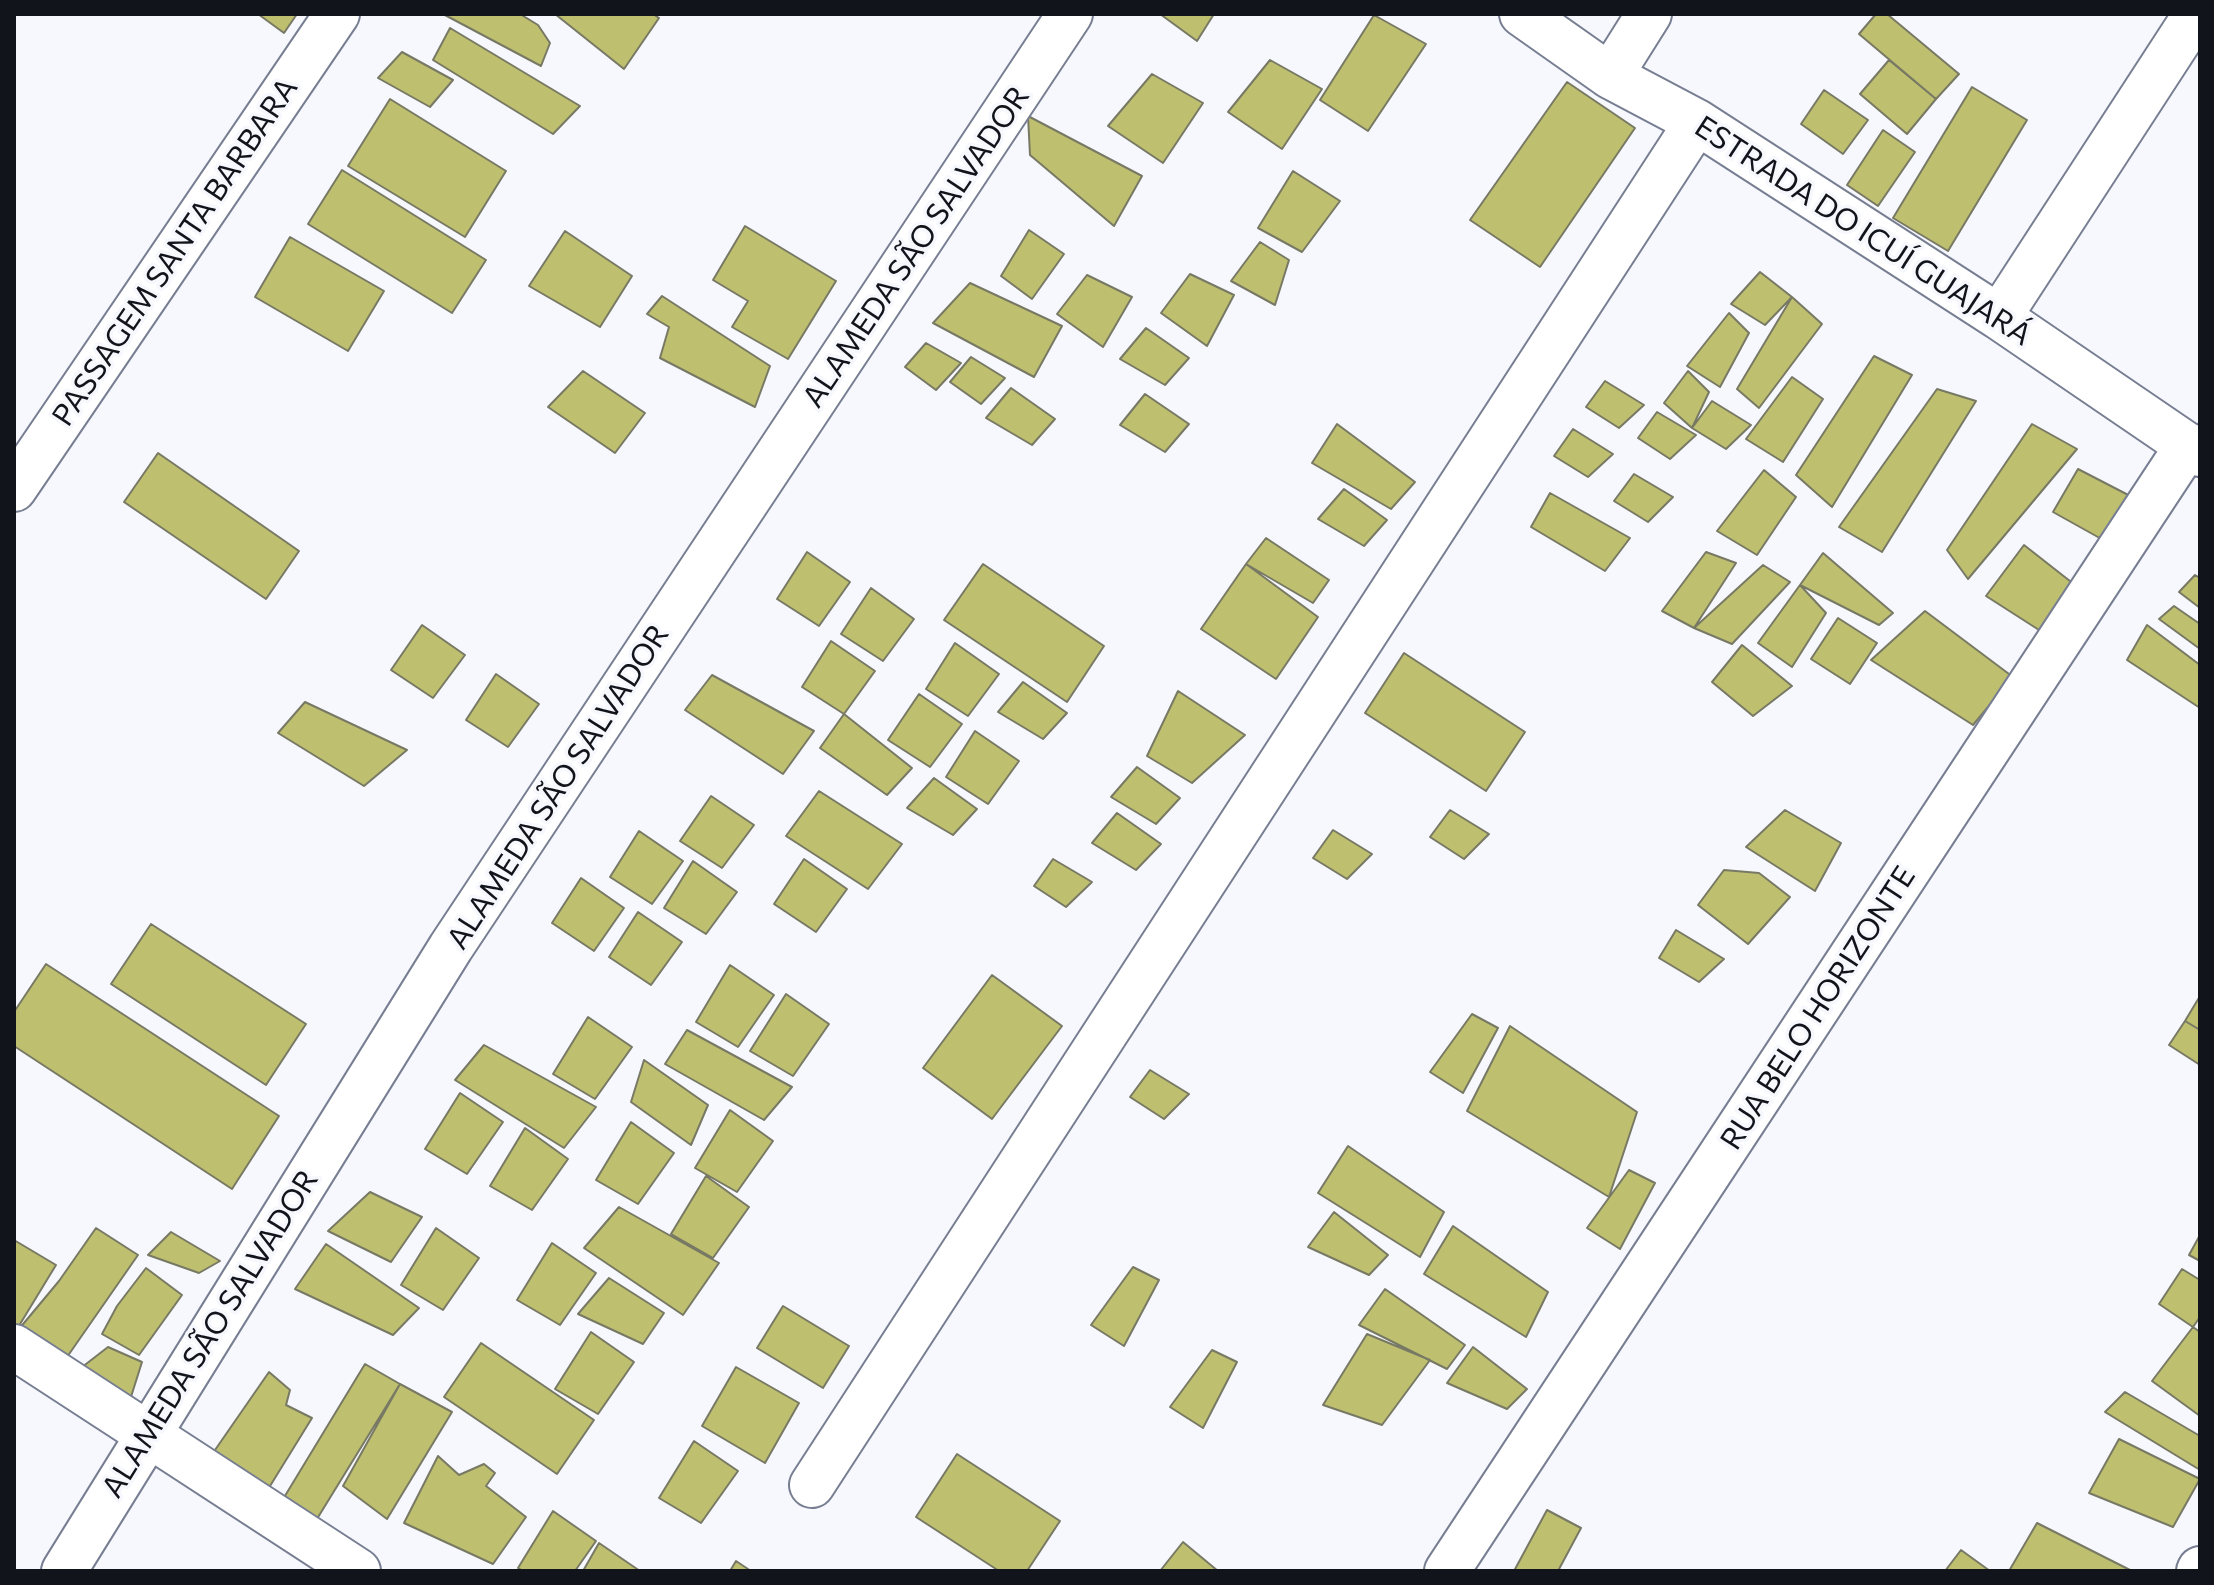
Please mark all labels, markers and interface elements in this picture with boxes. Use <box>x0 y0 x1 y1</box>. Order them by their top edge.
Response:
street label: PASSAGEM SANTA BARBARA <box>45 71 305 433</box>
street label: ALAMEDA SÃO SALVADOR <box>795 80 1037 414</box>
street label: ESTRADA DO ICUÍ GUAJARÁ <box>1688 109 2038 353</box>
street label: ALAMEDA SÃO SALVADOR <box>440 618 676 956</box>
street label: RUA BELO HORIZONTE <box>1713 860 1923 1156</box>
street label: ALAMEDA SÃO SALVADOR <box>94 1164 326 1504</box>

